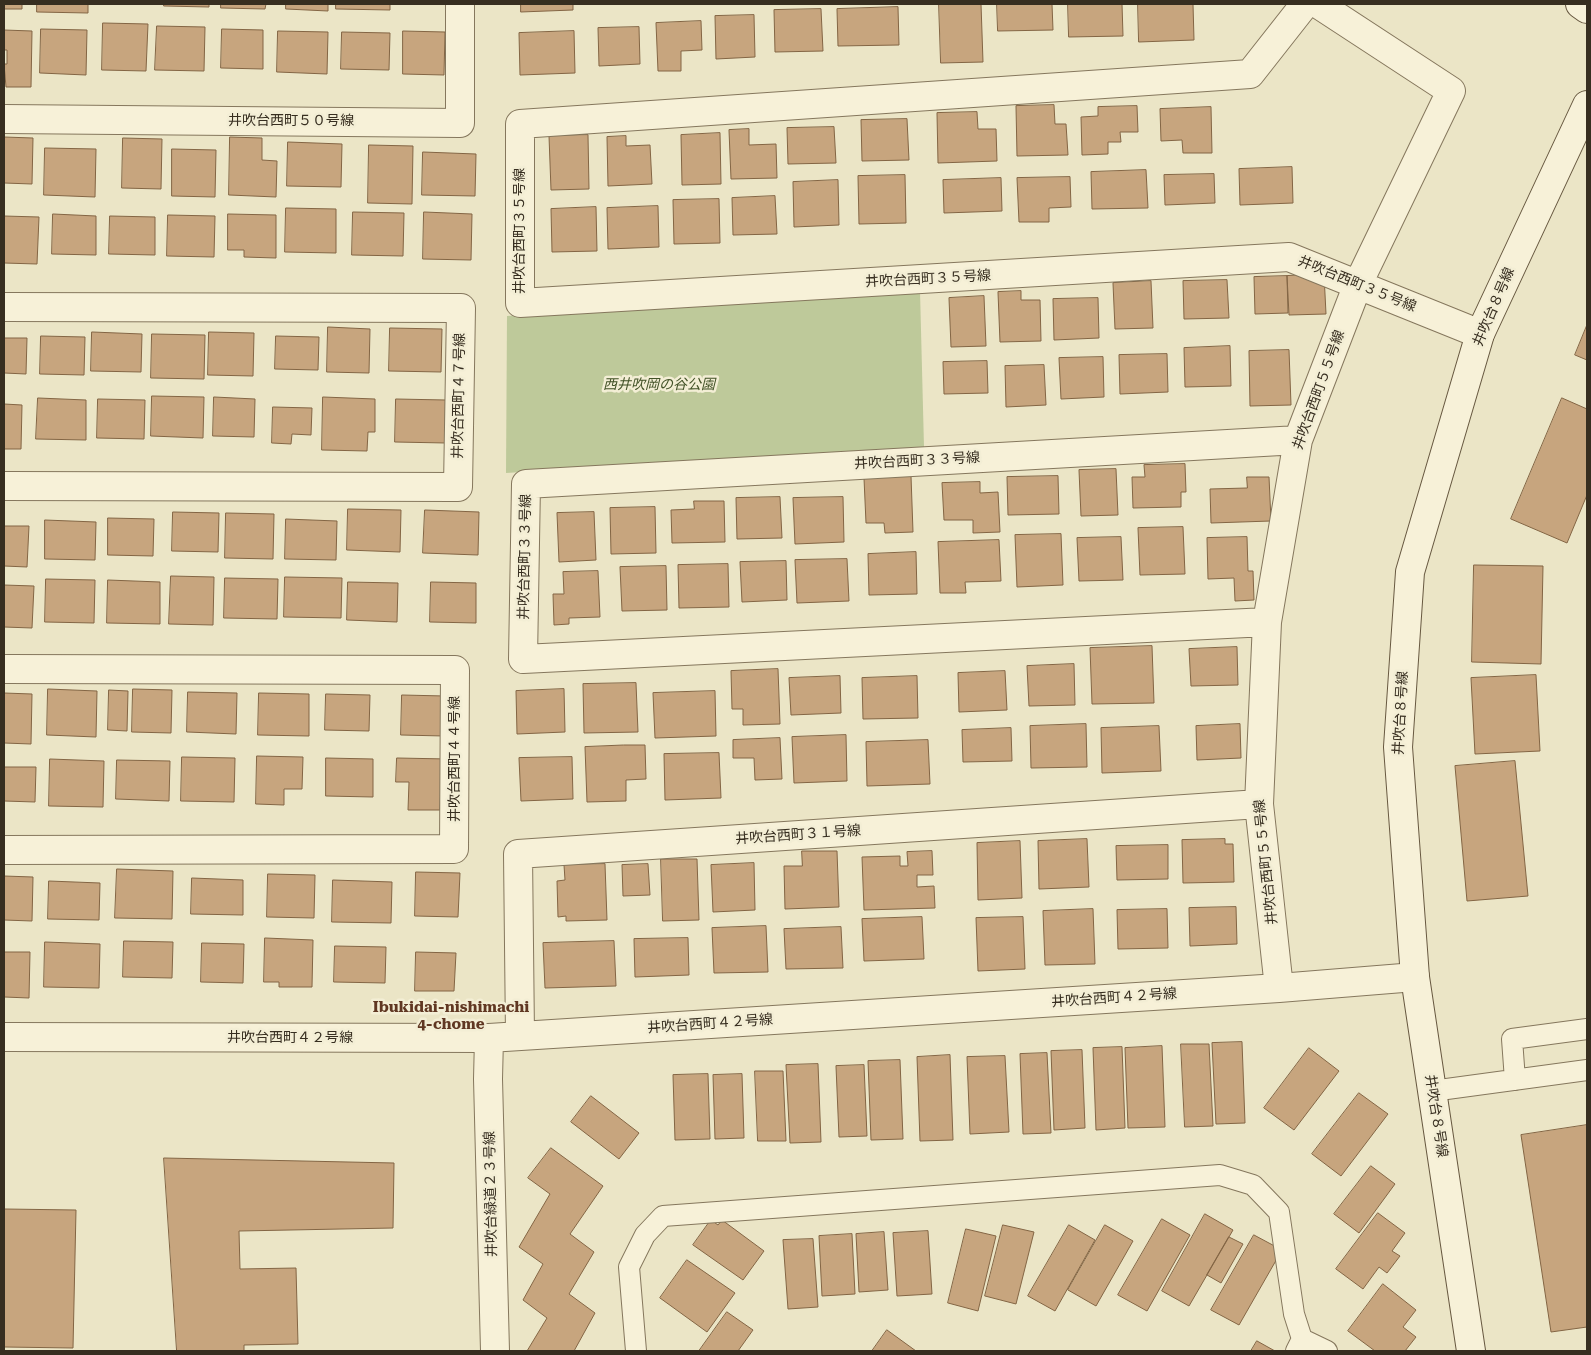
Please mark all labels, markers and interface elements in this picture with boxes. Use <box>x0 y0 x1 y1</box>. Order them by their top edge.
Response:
street label: 井吹台西町５０号線 <box>228 113 354 129</box>
street label: 井吹台西町３５号線 <box>512 168 528 294</box>
street label: 井吹台西町３５号線 <box>1295 253 1419 315</box>
street label: 井吹台８号線 <box>1470 265 1518 349</box>
street label: 井吹台西町３５号線 <box>865 267 991 291</box>
street label: 井吹台西町５５号線 <box>1290 328 1348 452</box>
street label: 井吹台西町４７号線 <box>450 333 468 459</box>
park label: 西井吹岡の谷公園 <box>603 377 715 393</box>
street label: 井吹台西町３３号線 <box>854 449 980 473</box>
street label: 井吹台西町３３号線 <box>516 494 534 620</box>
street label: 井吹台８号線 <box>1390 671 1412 755</box>
street label: 井吹台西町４４号線 <box>447 696 463 822</box>
street label: 井吹台西町５５号線 <box>1251 798 1281 926</box>
street label: 井吹台西町３１号線 <box>735 822 861 848</box>
street label: 井吹台西町４２号線 <box>1051 985 1177 1011</box>
district label: Ibukidai-nishimachi 4-chome <box>373 999 529 1034</box>
street label: 井吹台西町４２号線 <box>647 1011 773 1037</box>
street label: 井吹台西町４２号線 <box>227 1030 353 1046</box>
street label: 井吹台８号線 <box>1421 1073 1451 1159</box>
street label: 井吹台緑道２３号線 <box>482 1131 500 1257</box>

